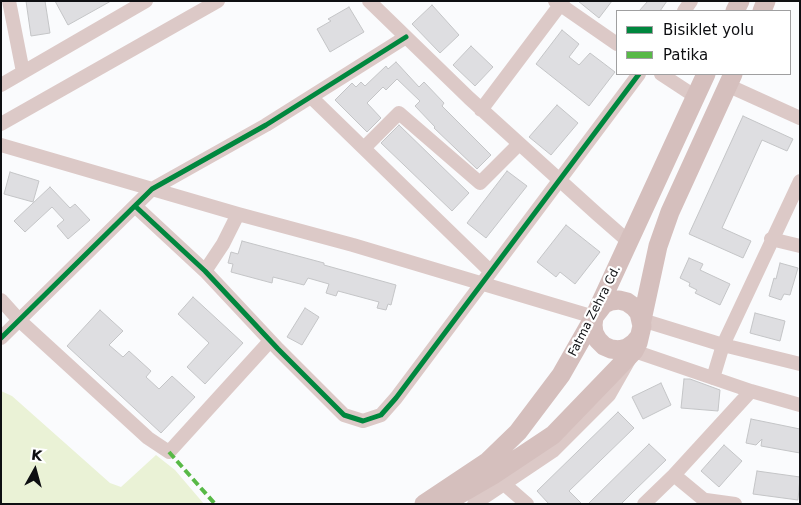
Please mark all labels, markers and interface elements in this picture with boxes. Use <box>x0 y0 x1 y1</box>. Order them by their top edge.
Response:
legend <box>616 10 791 75</box>
text: Bisiklet yolu <box>663 21 754 39</box>
text: Patika <box>663 46 708 64</box>
street label: Fatma Zehra Cd. <box>566 263 624 359</box>
north arrow <box>10 445 60 495</box>
text: K <box>30 447 43 464</box>

